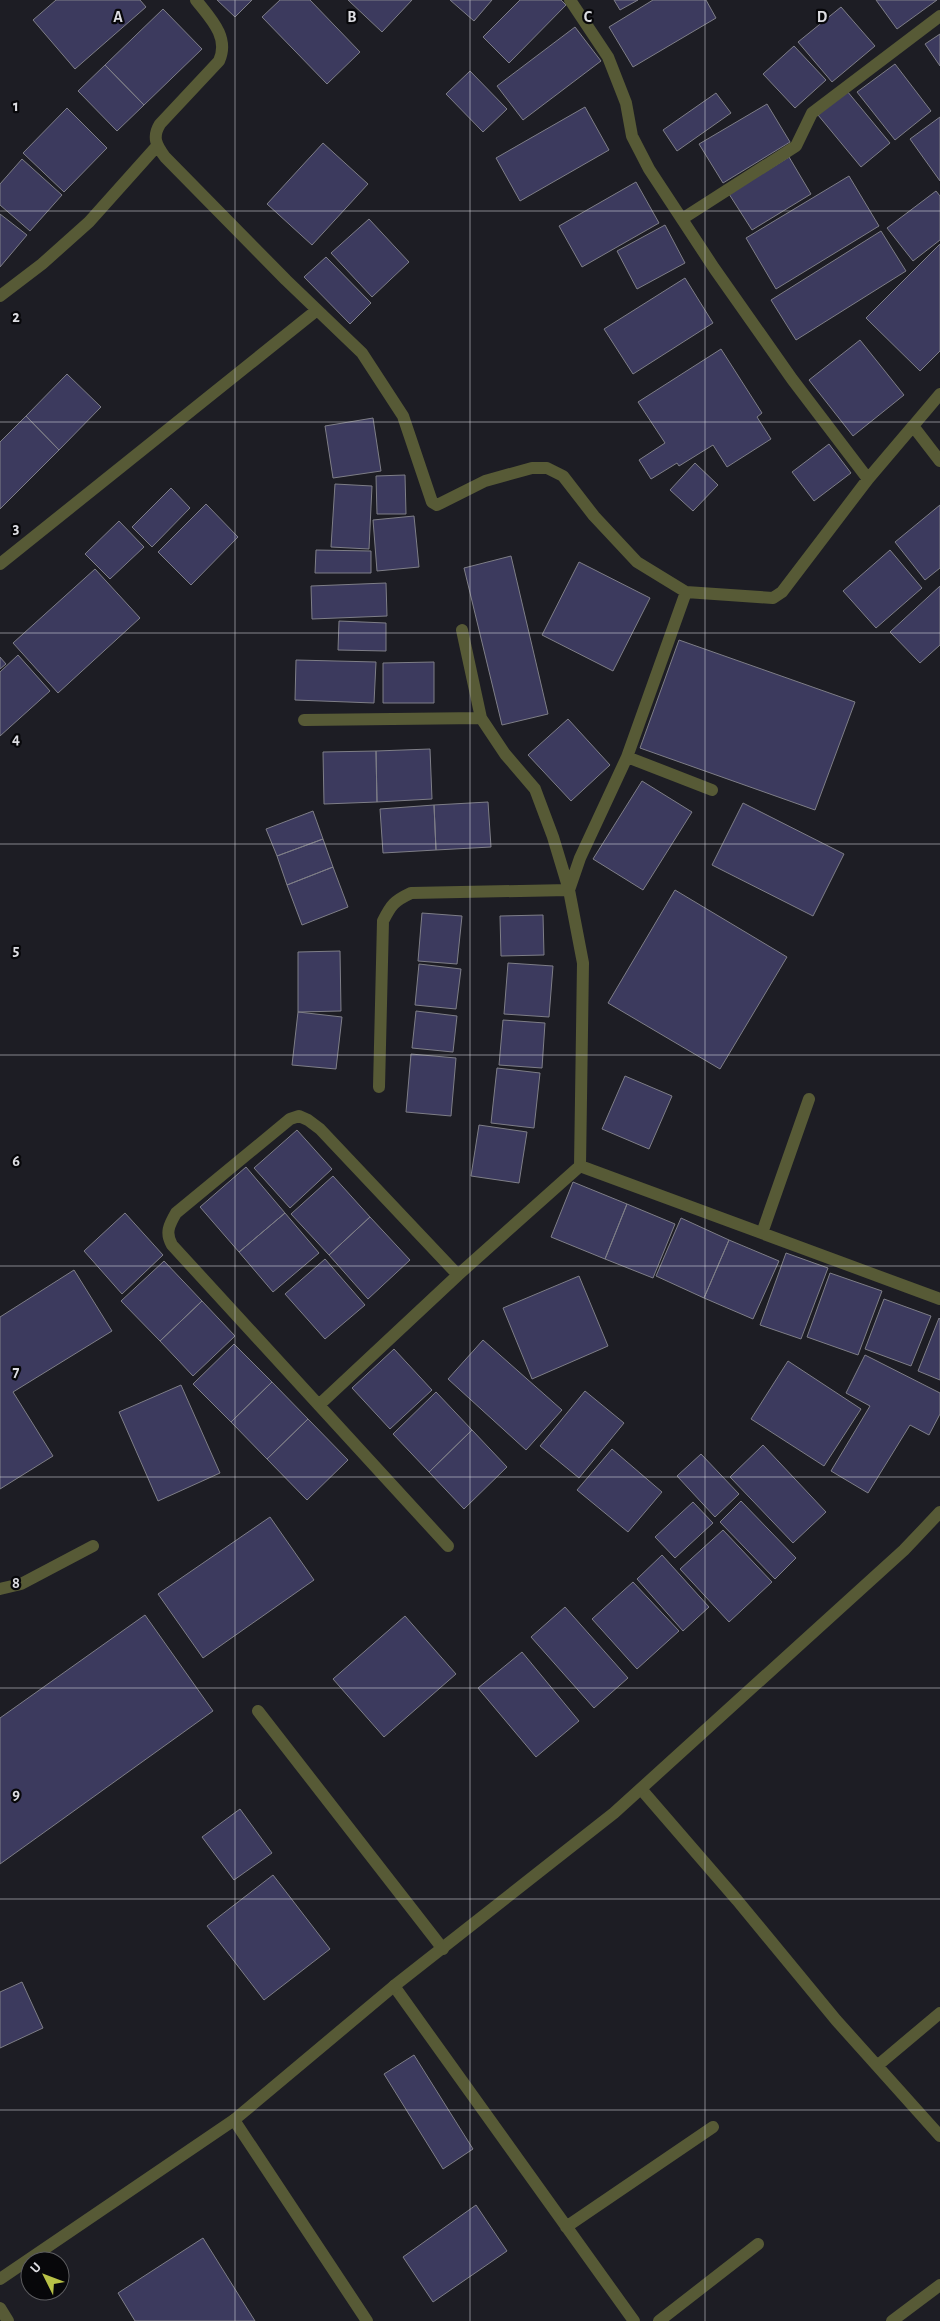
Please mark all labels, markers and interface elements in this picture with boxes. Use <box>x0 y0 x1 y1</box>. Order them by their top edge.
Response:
text: A <box>113 9 123 25</box>
text: B <box>347 9 357 25</box>
text: C <box>584 9 593 25</box>
text: D <box>817 9 828 25</box>
text: 1 <box>13 98 19 114</box>
text: 2 <box>12 309 20 325</box>
text: 3 <box>13 520 20 536</box>
text: 4 <box>12 731 20 747</box>
text: 5 <box>13 942 20 958</box>
text: 6 <box>12 1153 20 1169</box>
text: 7 <box>13 1364 20 1380</box>
text: 8 <box>12 1575 20 1591</box>
text: 9 <box>12 1786 20 1802</box>
north arrow <box>20 2251 70 2301</box>
text: U <box>28 2260 44 2276</box>

